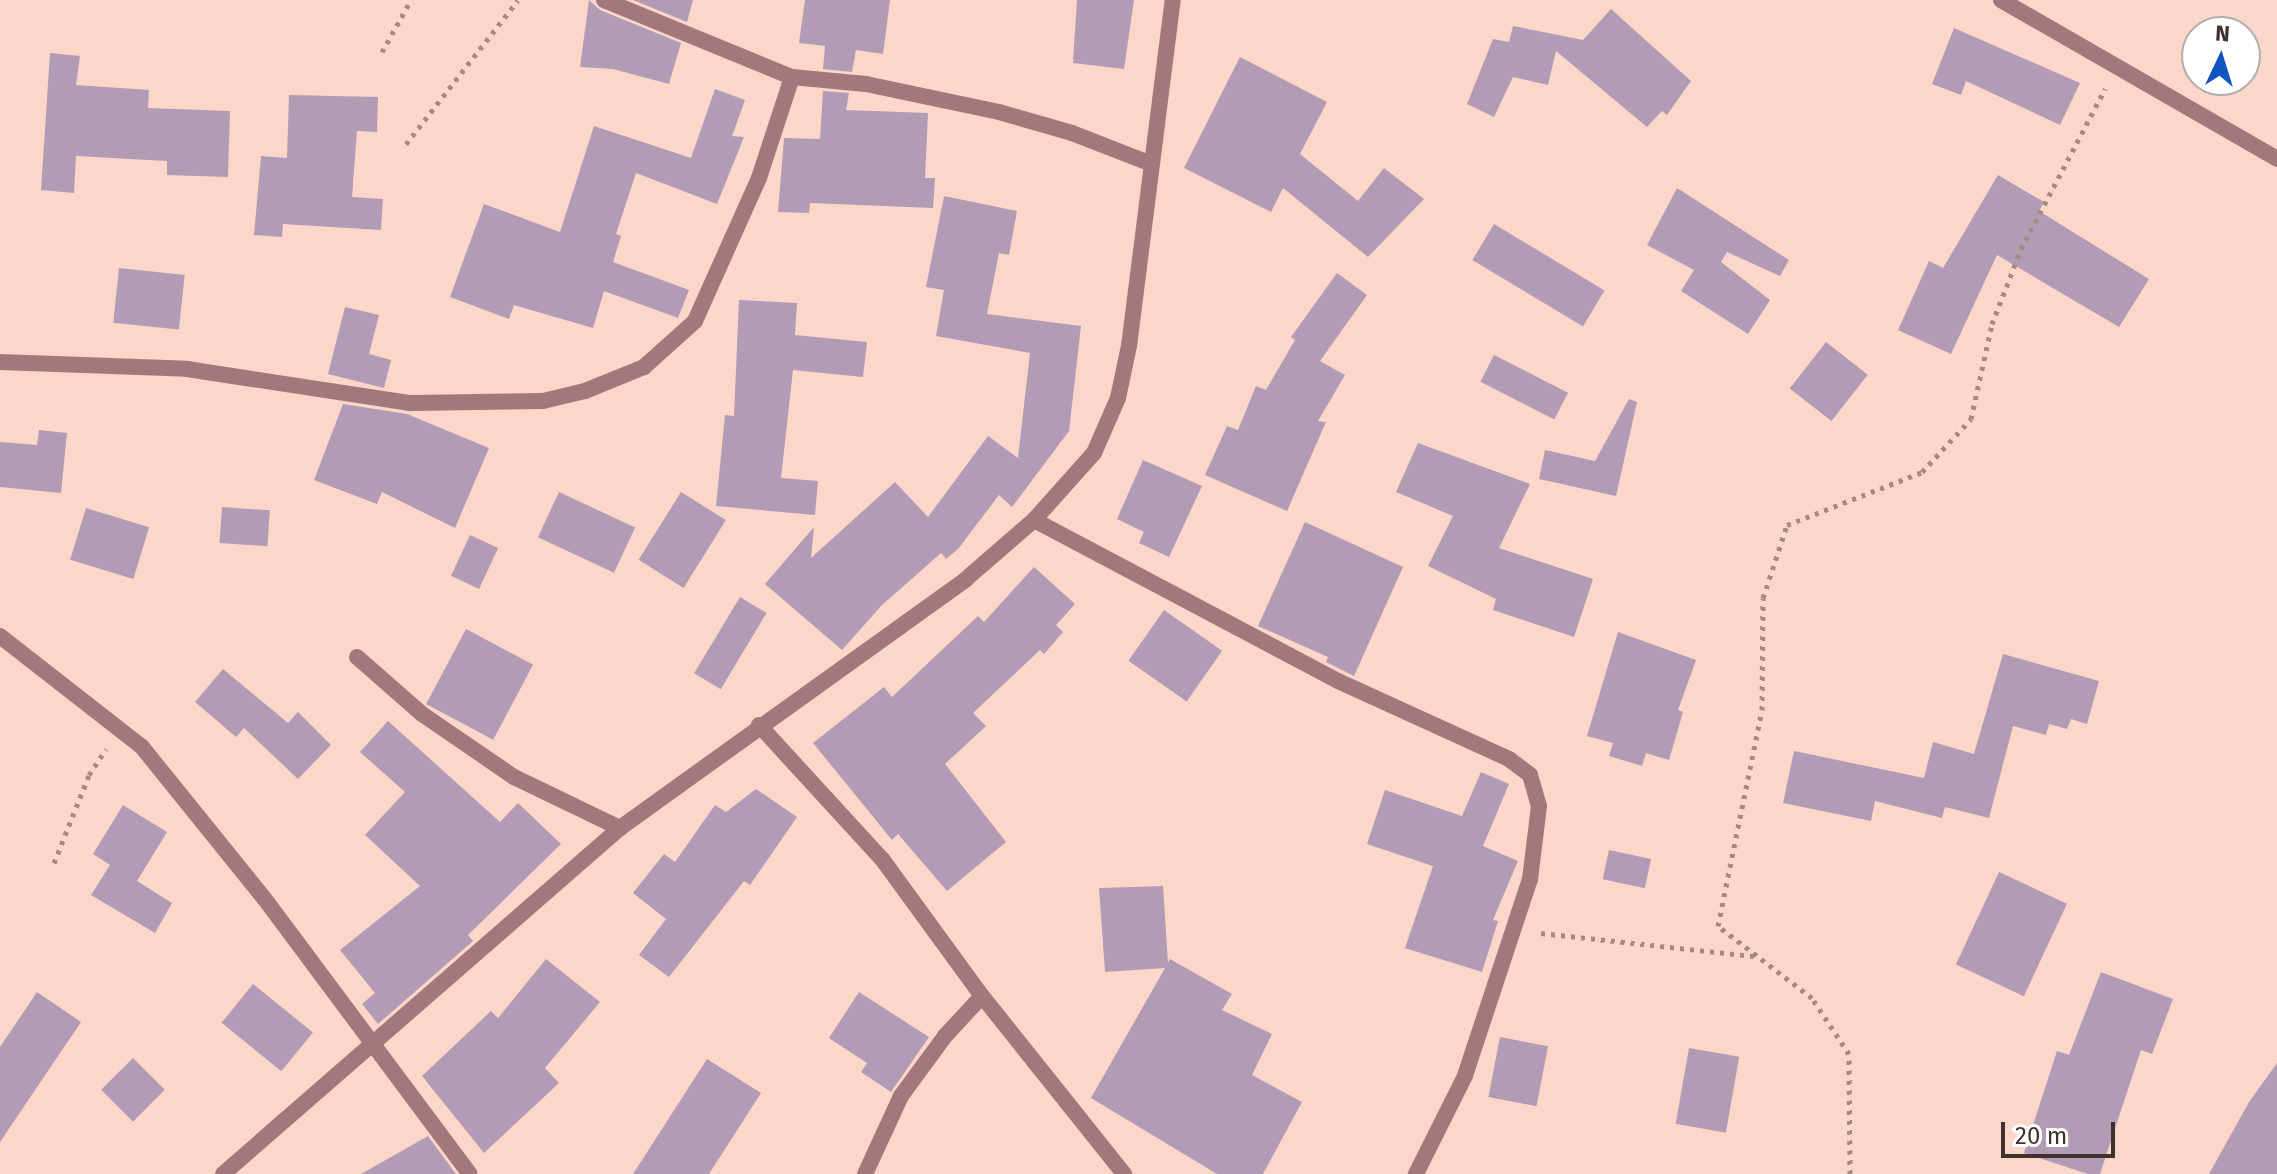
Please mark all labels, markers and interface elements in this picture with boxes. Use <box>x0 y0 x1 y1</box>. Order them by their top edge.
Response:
north arrow <box>2181 16 2261 96</box>
text: N <box>2214 20 2231 48</box>
scale bar <box>2005 1106 2119 1156</box>
text: 20 m <box>2015 1122 2067 1150</box>

